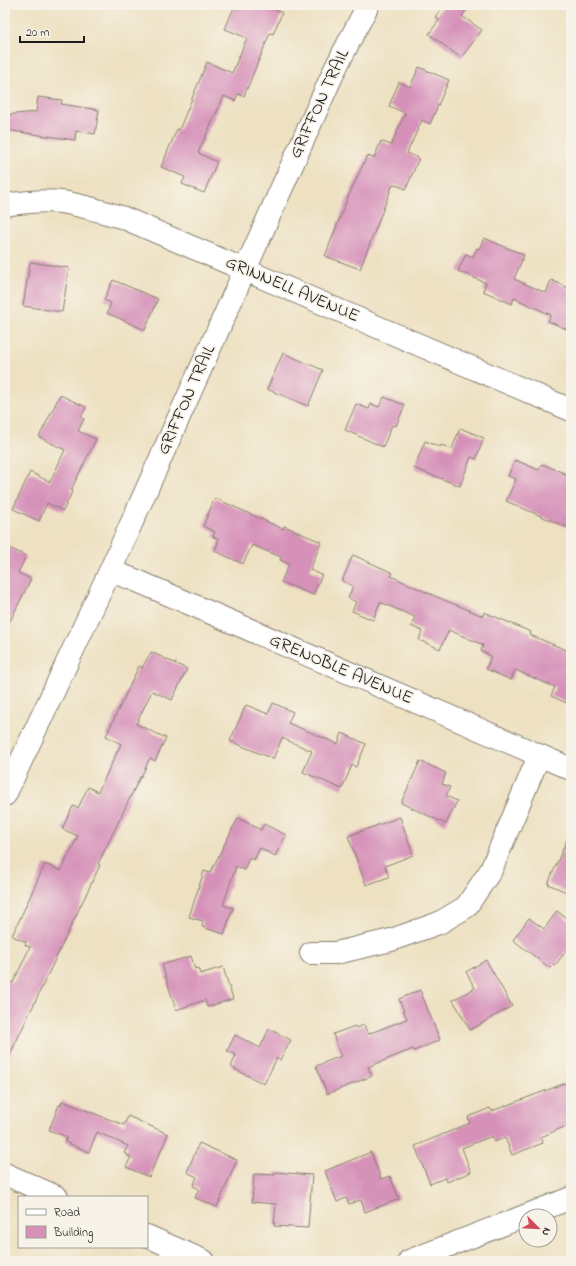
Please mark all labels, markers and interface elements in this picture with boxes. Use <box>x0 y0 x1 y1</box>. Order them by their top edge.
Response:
scale bar <box>20 18 84 44</box>
text: 20 m <box>26 24 49 42</box>
street label: GRIFFON TRAIL <box>283 45 357 163</box>
street label: GRINNELL AVENUE <box>221 250 363 330</box>
street label: GRIFFON TRAIL <box>151 340 223 459</box>
street label: GRENOBLE AVENUE <box>265 628 417 712</box>
legend <box>18 1196 148 1248</box>
text: Road <box>54 1204 80 1222</box>
north arrow <box>518 1208 558 1248</box>
text: Building <box>53 1224 93 1243</box>
text: N <box>537 1225 555 1238</box>

